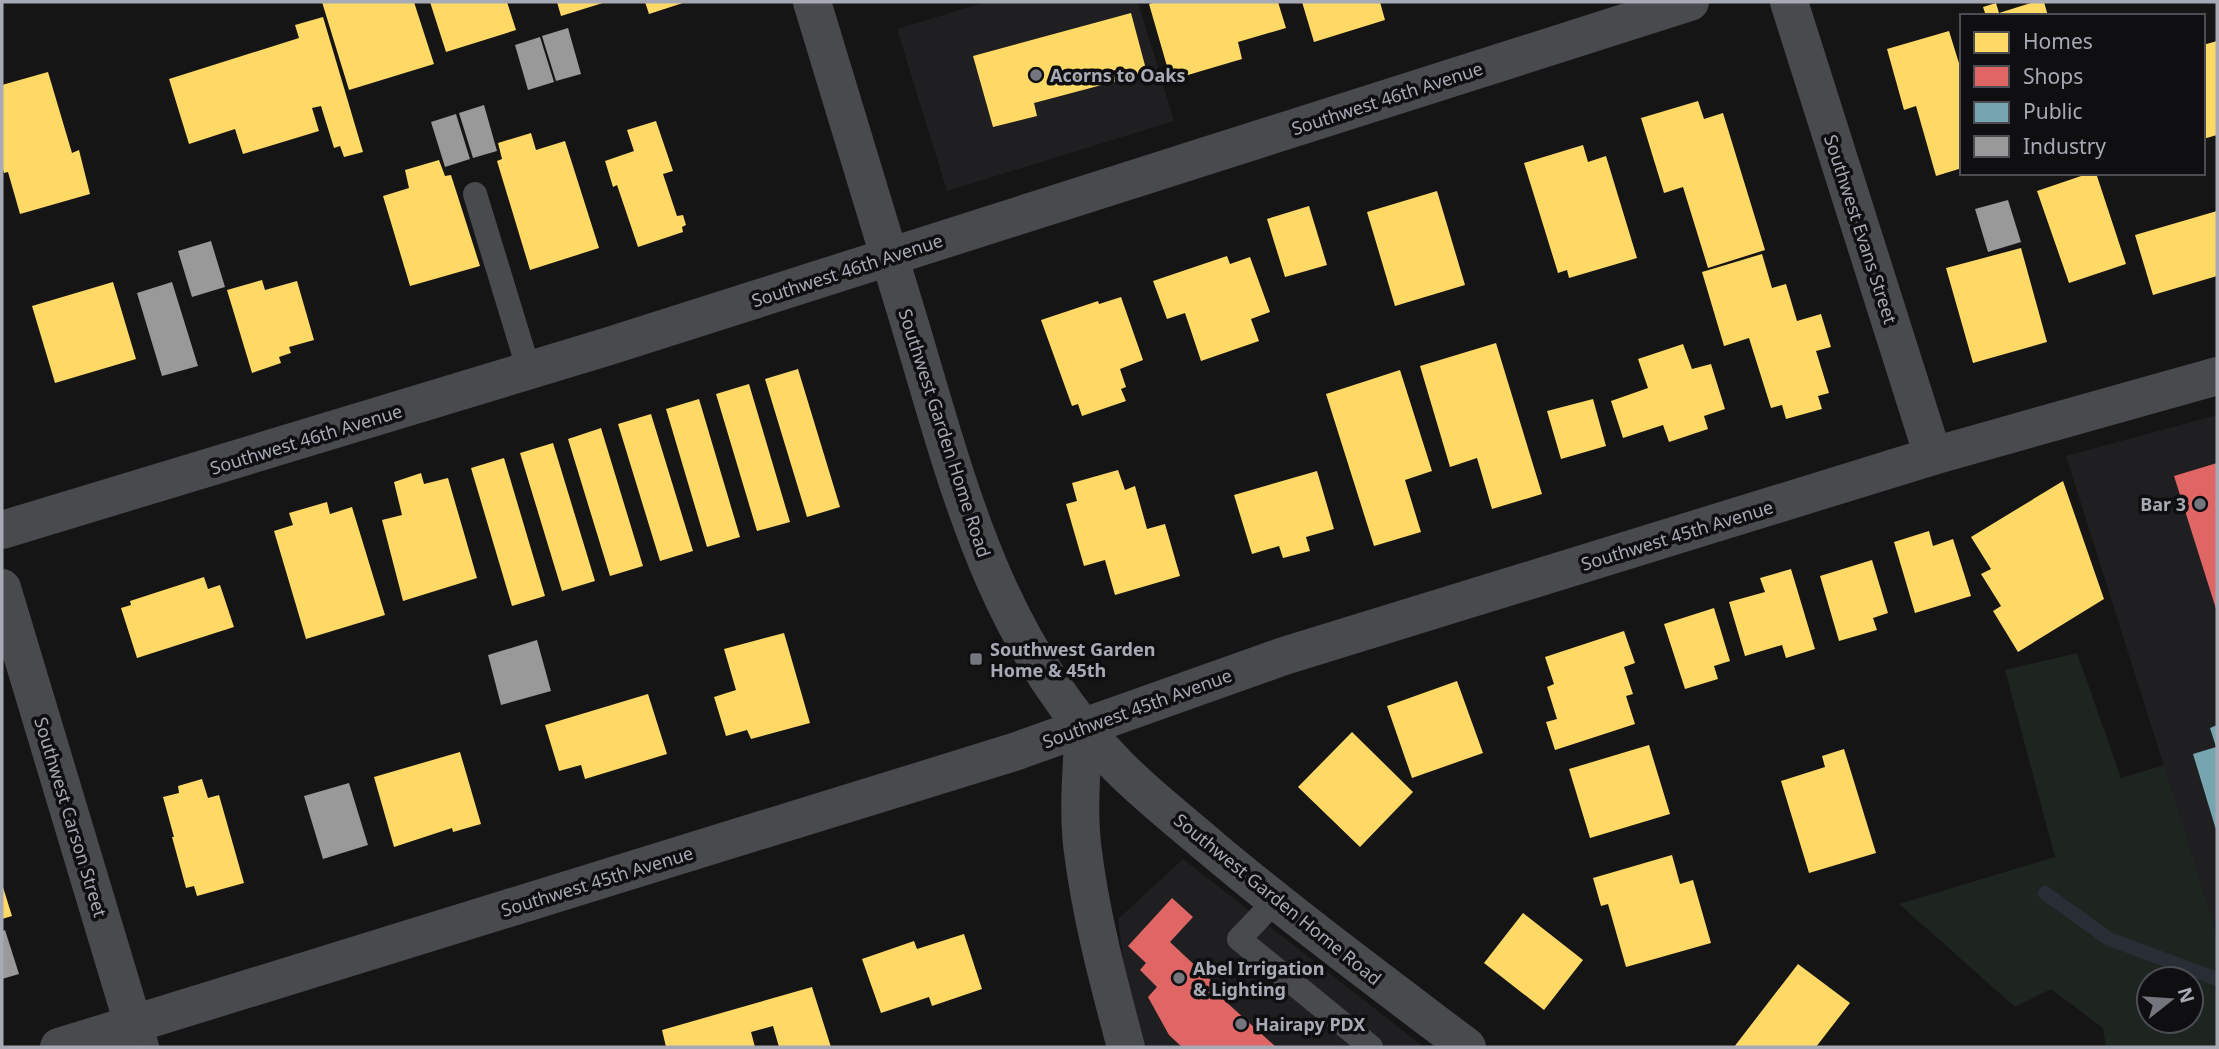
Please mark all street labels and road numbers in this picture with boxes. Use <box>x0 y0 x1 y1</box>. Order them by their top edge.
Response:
street label: Southwest 46th Avenue <box>1288 56 1486 140</box>
street label: Southwest Evans Street <box>1819 131 1903 327</box>
street label: Southwest 46th Avenue <box>748 228 946 312</box>
street label: Southwest Garden Home Road <box>893 306 997 560</box>
street label: Southwest 46th Avenue <box>207 398 405 480</box>
street label: Southwest 45th Avenue <box>1578 494 1776 576</box>
street label: Southwest 45th Avenue <box>1039 663 1235 753</box>
street label: Southwest Carson Street <box>29 714 113 920</box>
street label: Southwest Garden Home Road <box>1169 808 1387 990</box>
street label: Southwest 45th Avenue <box>498 840 696 922</box>

